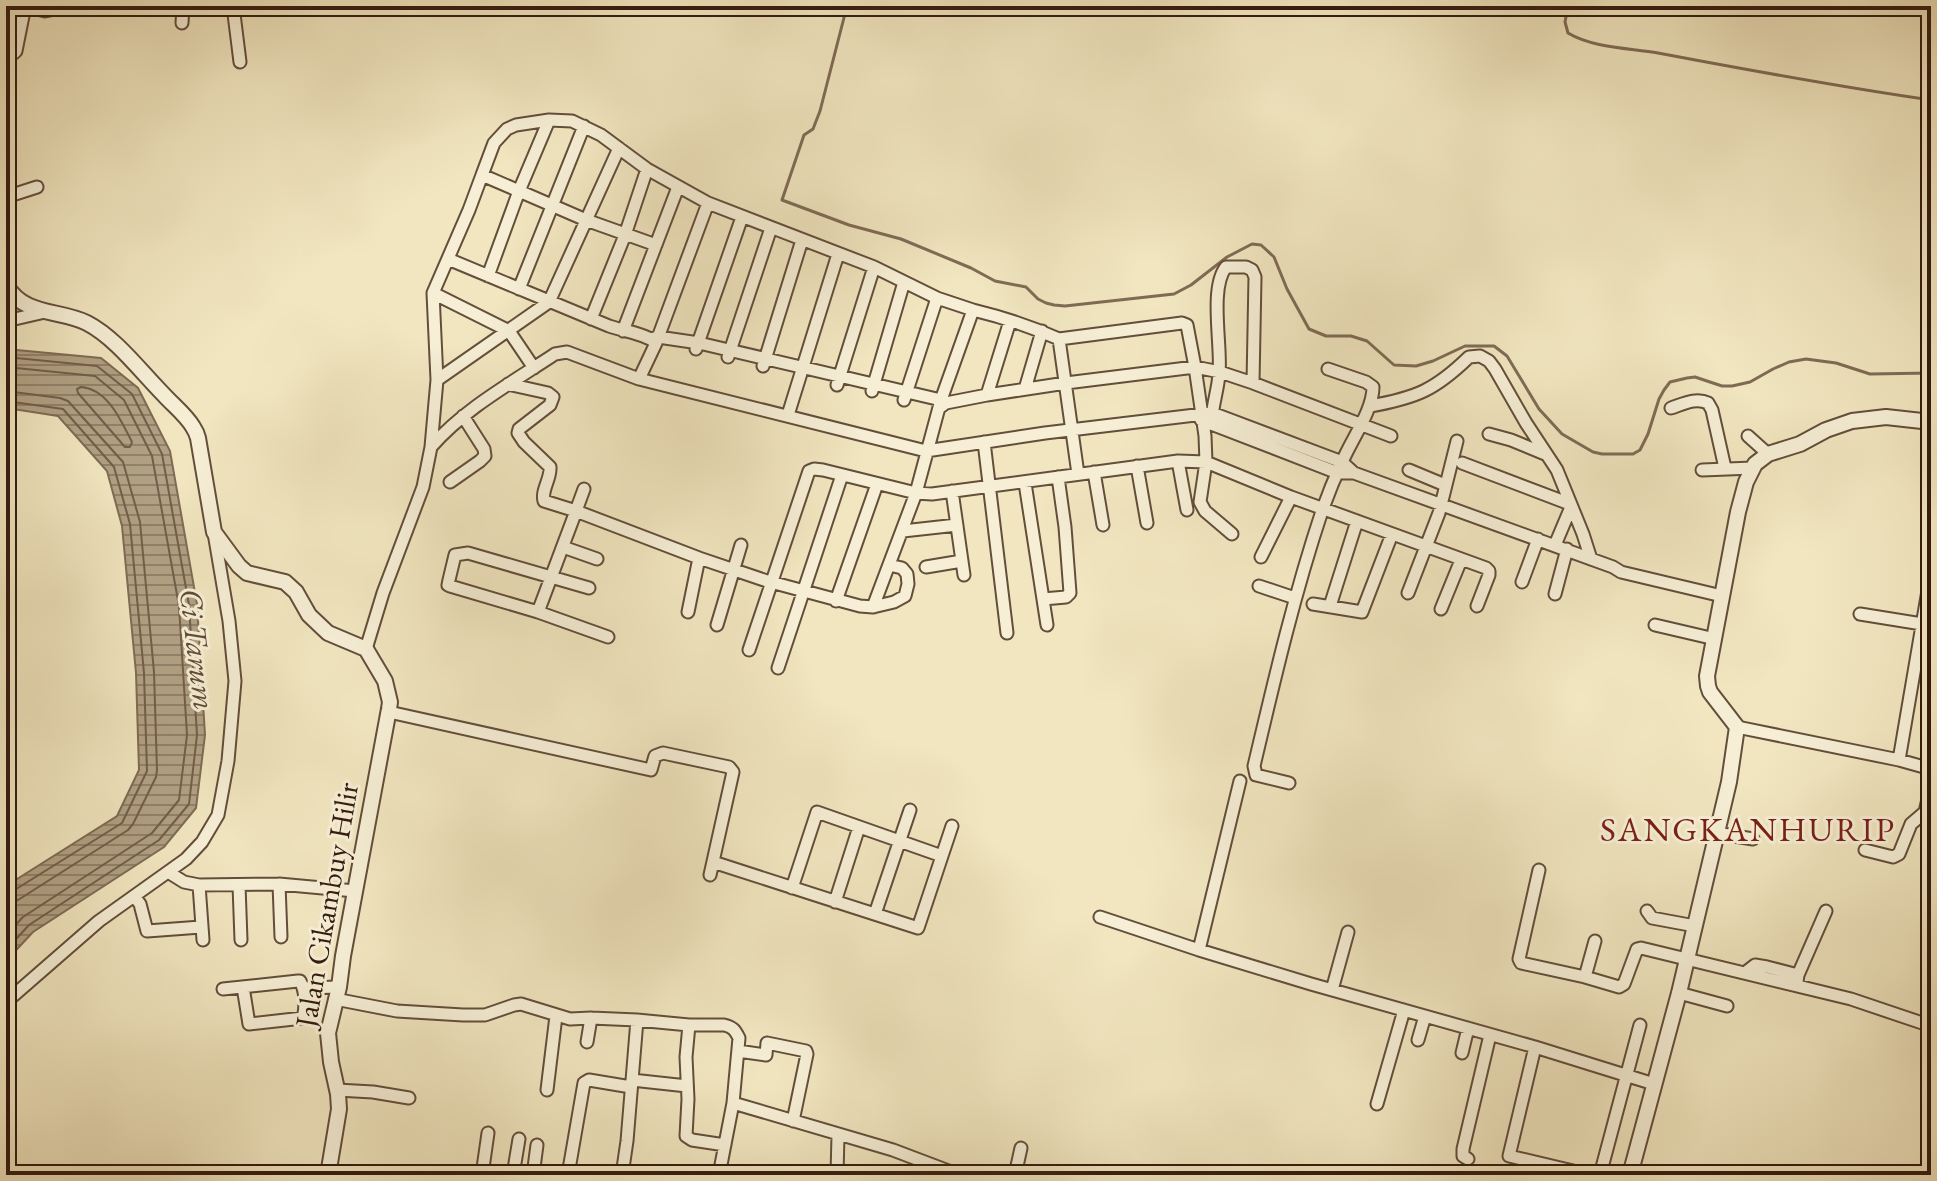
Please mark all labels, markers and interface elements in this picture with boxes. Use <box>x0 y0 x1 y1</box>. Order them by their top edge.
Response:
water label: Ci Tarum <box>170 586 226 712</box>
street label: Jalan Cikambuy Hilir <box>285 779 367 1033</box>
district label: SANGKANHURIP <box>1600 807 1896 851</box>

